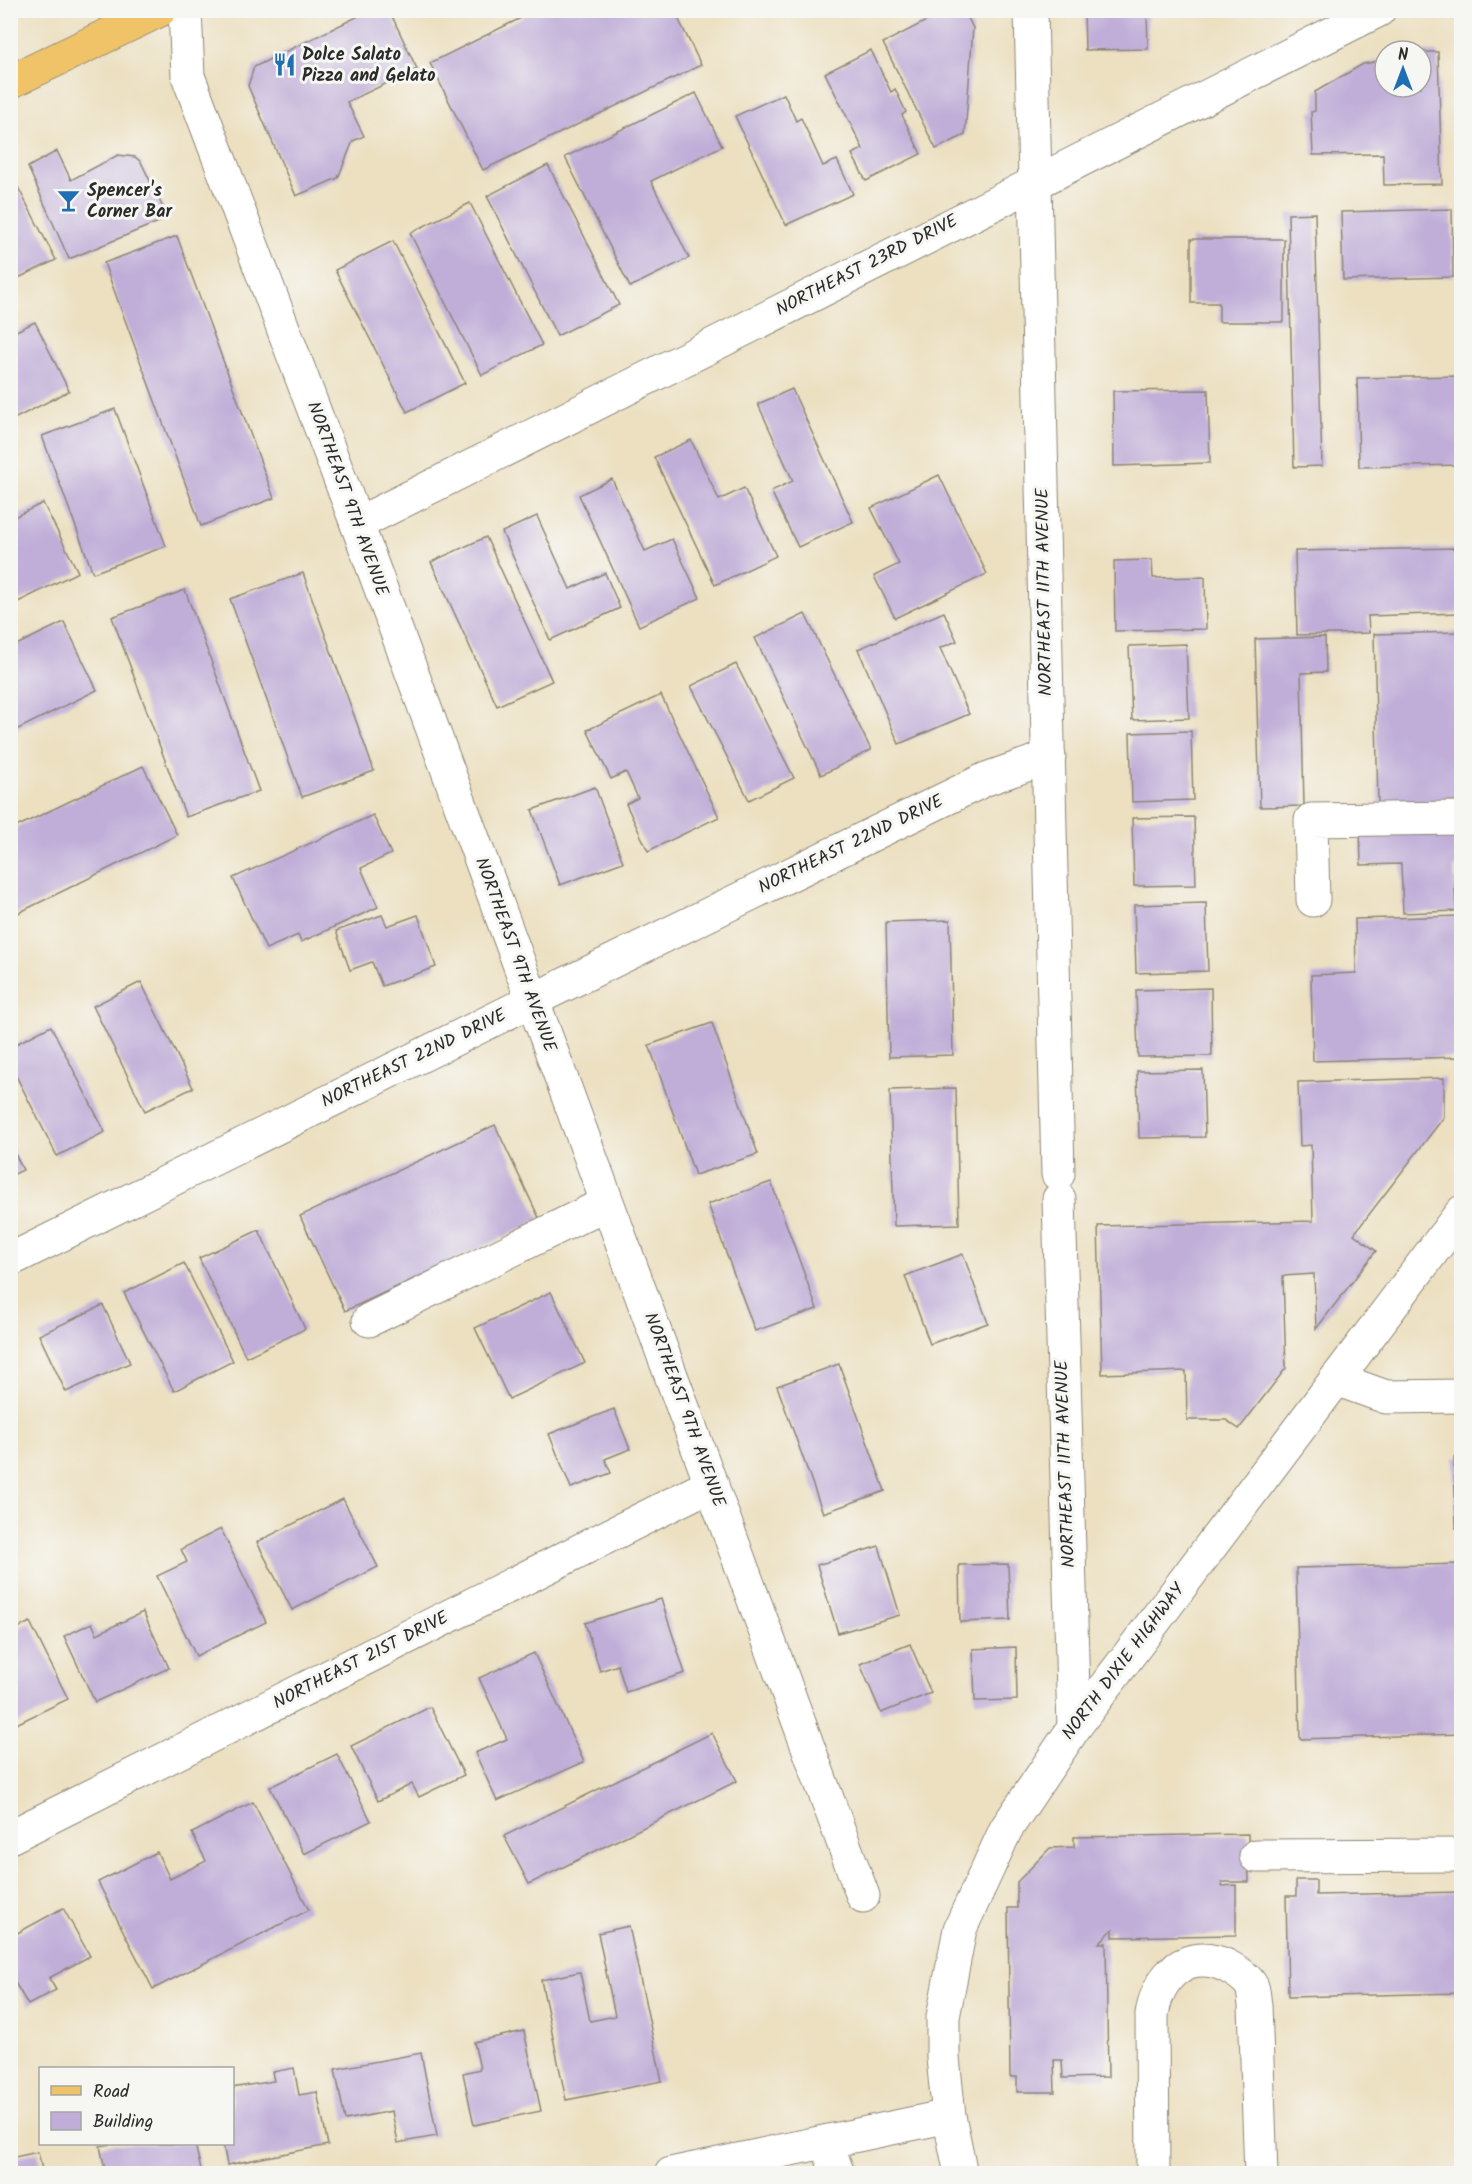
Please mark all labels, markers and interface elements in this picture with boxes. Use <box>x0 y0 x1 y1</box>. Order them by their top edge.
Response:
north arrow <box>1373 39 1433 99</box>
place label: Dolce Salato Pizza and Gelato <box>302 41 436 91</box>
text: N <box>1398 43 1408 68</box>
restaurant icon: Dolce Salato Pizza and Gelato <box>271 52 297 78</box>
place label: Spencer's Corner Bar <box>87 177 173 227</box>
bar icon: Spencer's Corner Bar <box>56 188 82 214</box>
street label: NORTHEAST 23RD DRIVE <box>771 207 964 325</box>
street label: NORTHEAST 9TH AVENUE <box>298 397 396 601</box>
street label: NORTHEAST 11TH AVENUE <box>1029 487 1061 696</box>
street label: NORTHEAST 22ND DRIVE <box>753 787 949 903</box>
street label: NORTHEAST 9TH AVENUE <box>466 853 564 1057</box>
street label: NORTHEAST 22ND DRIVE <box>316 1001 512 1117</box>
street label: NORTHEAST 9TH AVENUE <box>635 1308 733 1512</box>
street label: NORTHEAST 11TH AVENUE <box>1048 1359 1084 1568</box>
street label: NORTH DIXIE HIGHWAY <box>1055 1577 1193 1747</box>
street label: NORTHEAST 21ST DRIVE <box>268 1604 454 1718</box>
legend <box>39 2067 234 2145</box>
text: Road <box>93 2078 130 2107</box>
text: Building <box>93 2108 153 2137</box>

